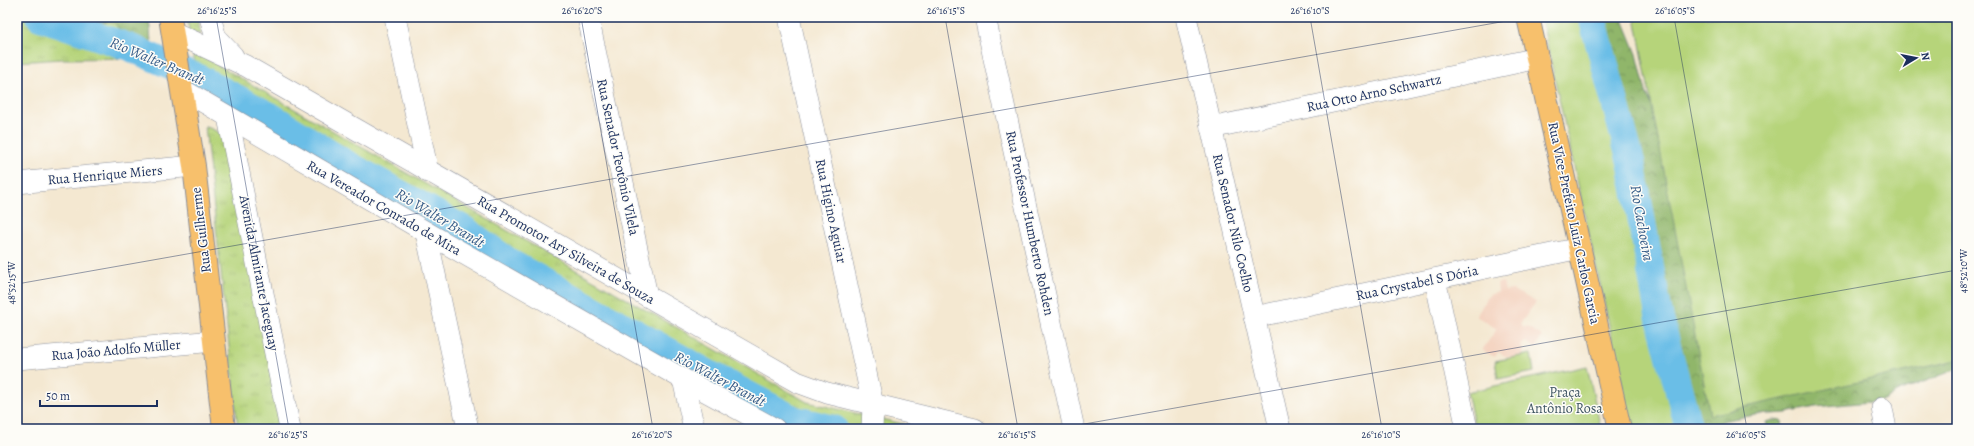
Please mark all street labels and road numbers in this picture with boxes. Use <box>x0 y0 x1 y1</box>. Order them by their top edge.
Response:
street label: Rua Otto Arno Schwartz <box>1305 69 1443 117</box>
street label: Rua Senador Teotônio Vilela <box>592 77 644 238</box>
street label: Rua Vice-Prefeito Luiz Carlos Garcia <box>1543 120 1605 326</box>
street label: Rua Professor Humberto Rohden <box>1001 129 1059 318</box>
street label: Rua Senador Nilo Coelho <box>1208 152 1258 294</box>
street label: Rua Vereador Conrado de Mira <box>303 156 465 260</box>
street label: Rua Higino Aguiar <box>811 157 851 266</box>
street label: Rua Henrique Miers <box>47 161 163 189</box>
street label: Rua Guilherme <box>186 186 216 274</box>
street label: Rua Promotor Ary Silveira de Souza <box>474 191 659 309</box>
street label: Avenida Almirante Jaceguay <box>234 193 284 353</box>
street label: Rua Crystabel S Dória <box>1354 261 1480 305</box>
street label: Rua João Adolfo Müller <box>50 335 182 365</box>

